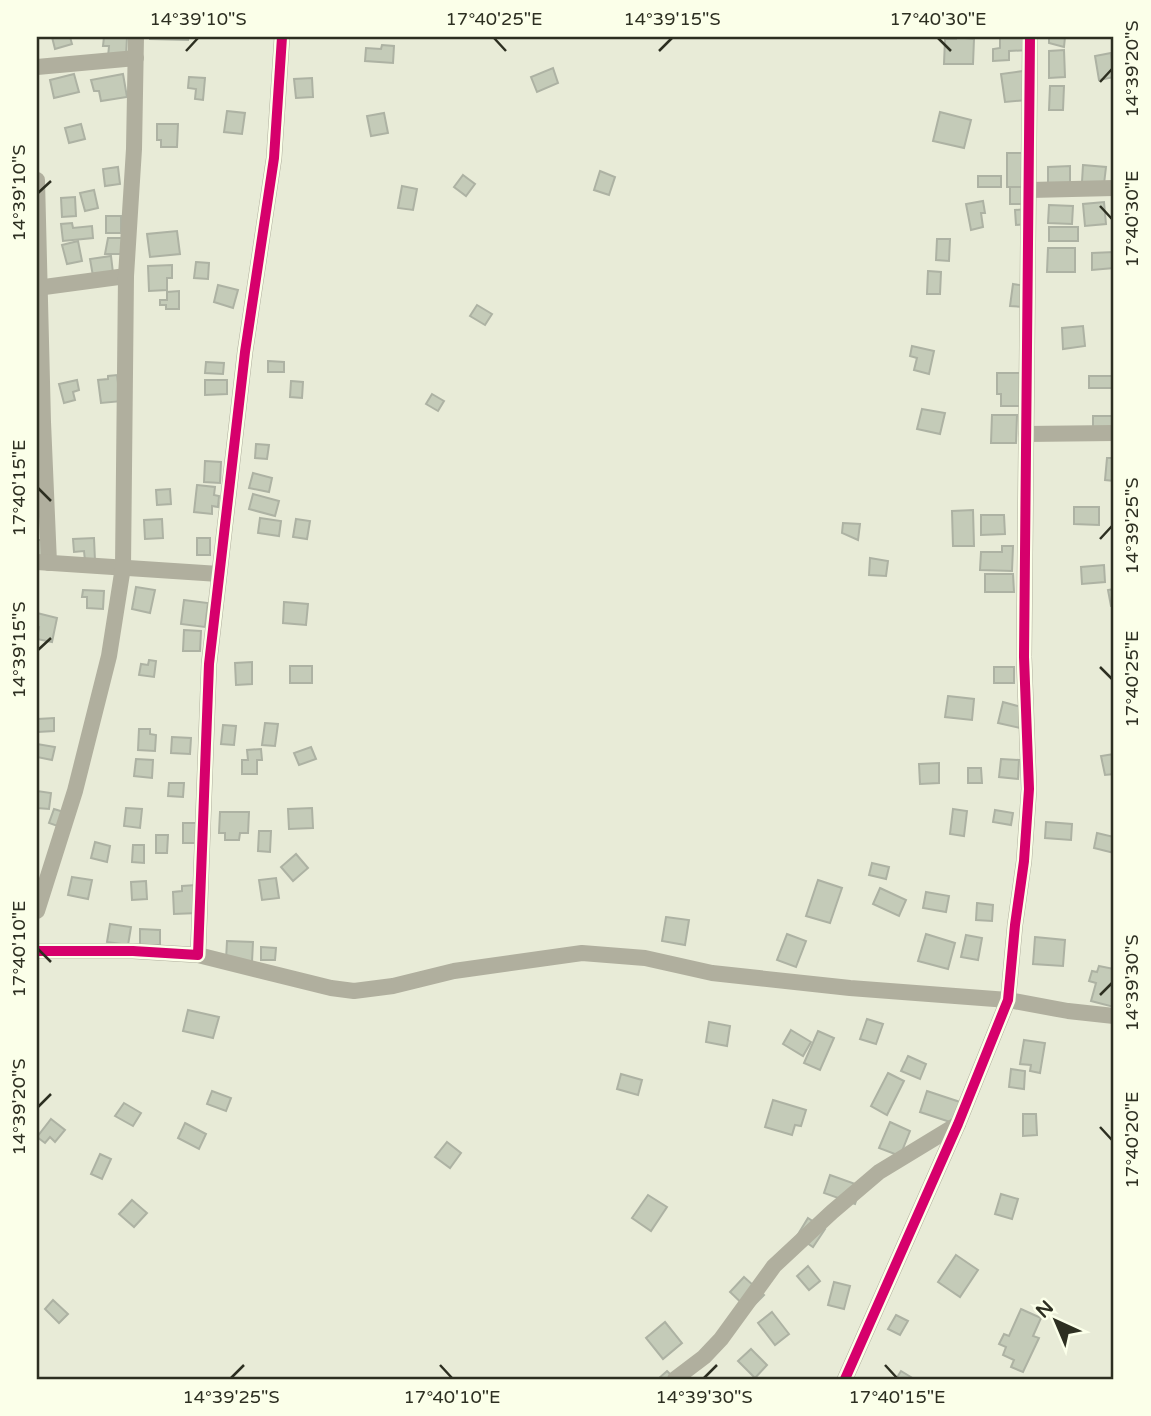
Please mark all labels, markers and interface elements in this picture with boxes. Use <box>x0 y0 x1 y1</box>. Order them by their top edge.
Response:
text: 14°39'10"S <box>149 8 247 30</box>
text: 17°40'25"E <box>445 8 543 30</box>
text: 14°39'15"S <box>623 8 721 30</box>
text: 17°40'30"E <box>889 8 987 30</box>
text: 14°39'20"S <box>1121 20 1143 118</box>
text: 14°39'10"S <box>8 144 30 242</box>
text: 17°40'30"E <box>1121 170 1143 268</box>
text: 17°40'15"E <box>8 439 30 537</box>
text: 14°39'25"S <box>1121 477 1143 575</box>
text: 14°39'15"S <box>8 601 30 699</box>
text: 17°40'25"E <box>1121 630 1143 728</box>
text: 17°40'10"E <box>8 900 30 998</box>
text: 14°39'30"S <box>1121 934 1143 1032</box>
text: 14°39'20"S <box>8 1058 30 1156</box>
text: 17°40'20"E <box>1121 1091 1143 1189</box>
north arrow <box>1021 1286 1092 1356</box>
text: N <box>1032 1296 1058 1323</box>
text: 14°39'25"S <box>182 1386 280 1408</box>
text: 17°40'10"E <box>403 1386 501 1408</box>
text: 14°39'30"S <box>655 1386 753 1408</box>
text: 17°40'15"E <box>848 1386 946 1408</box>

